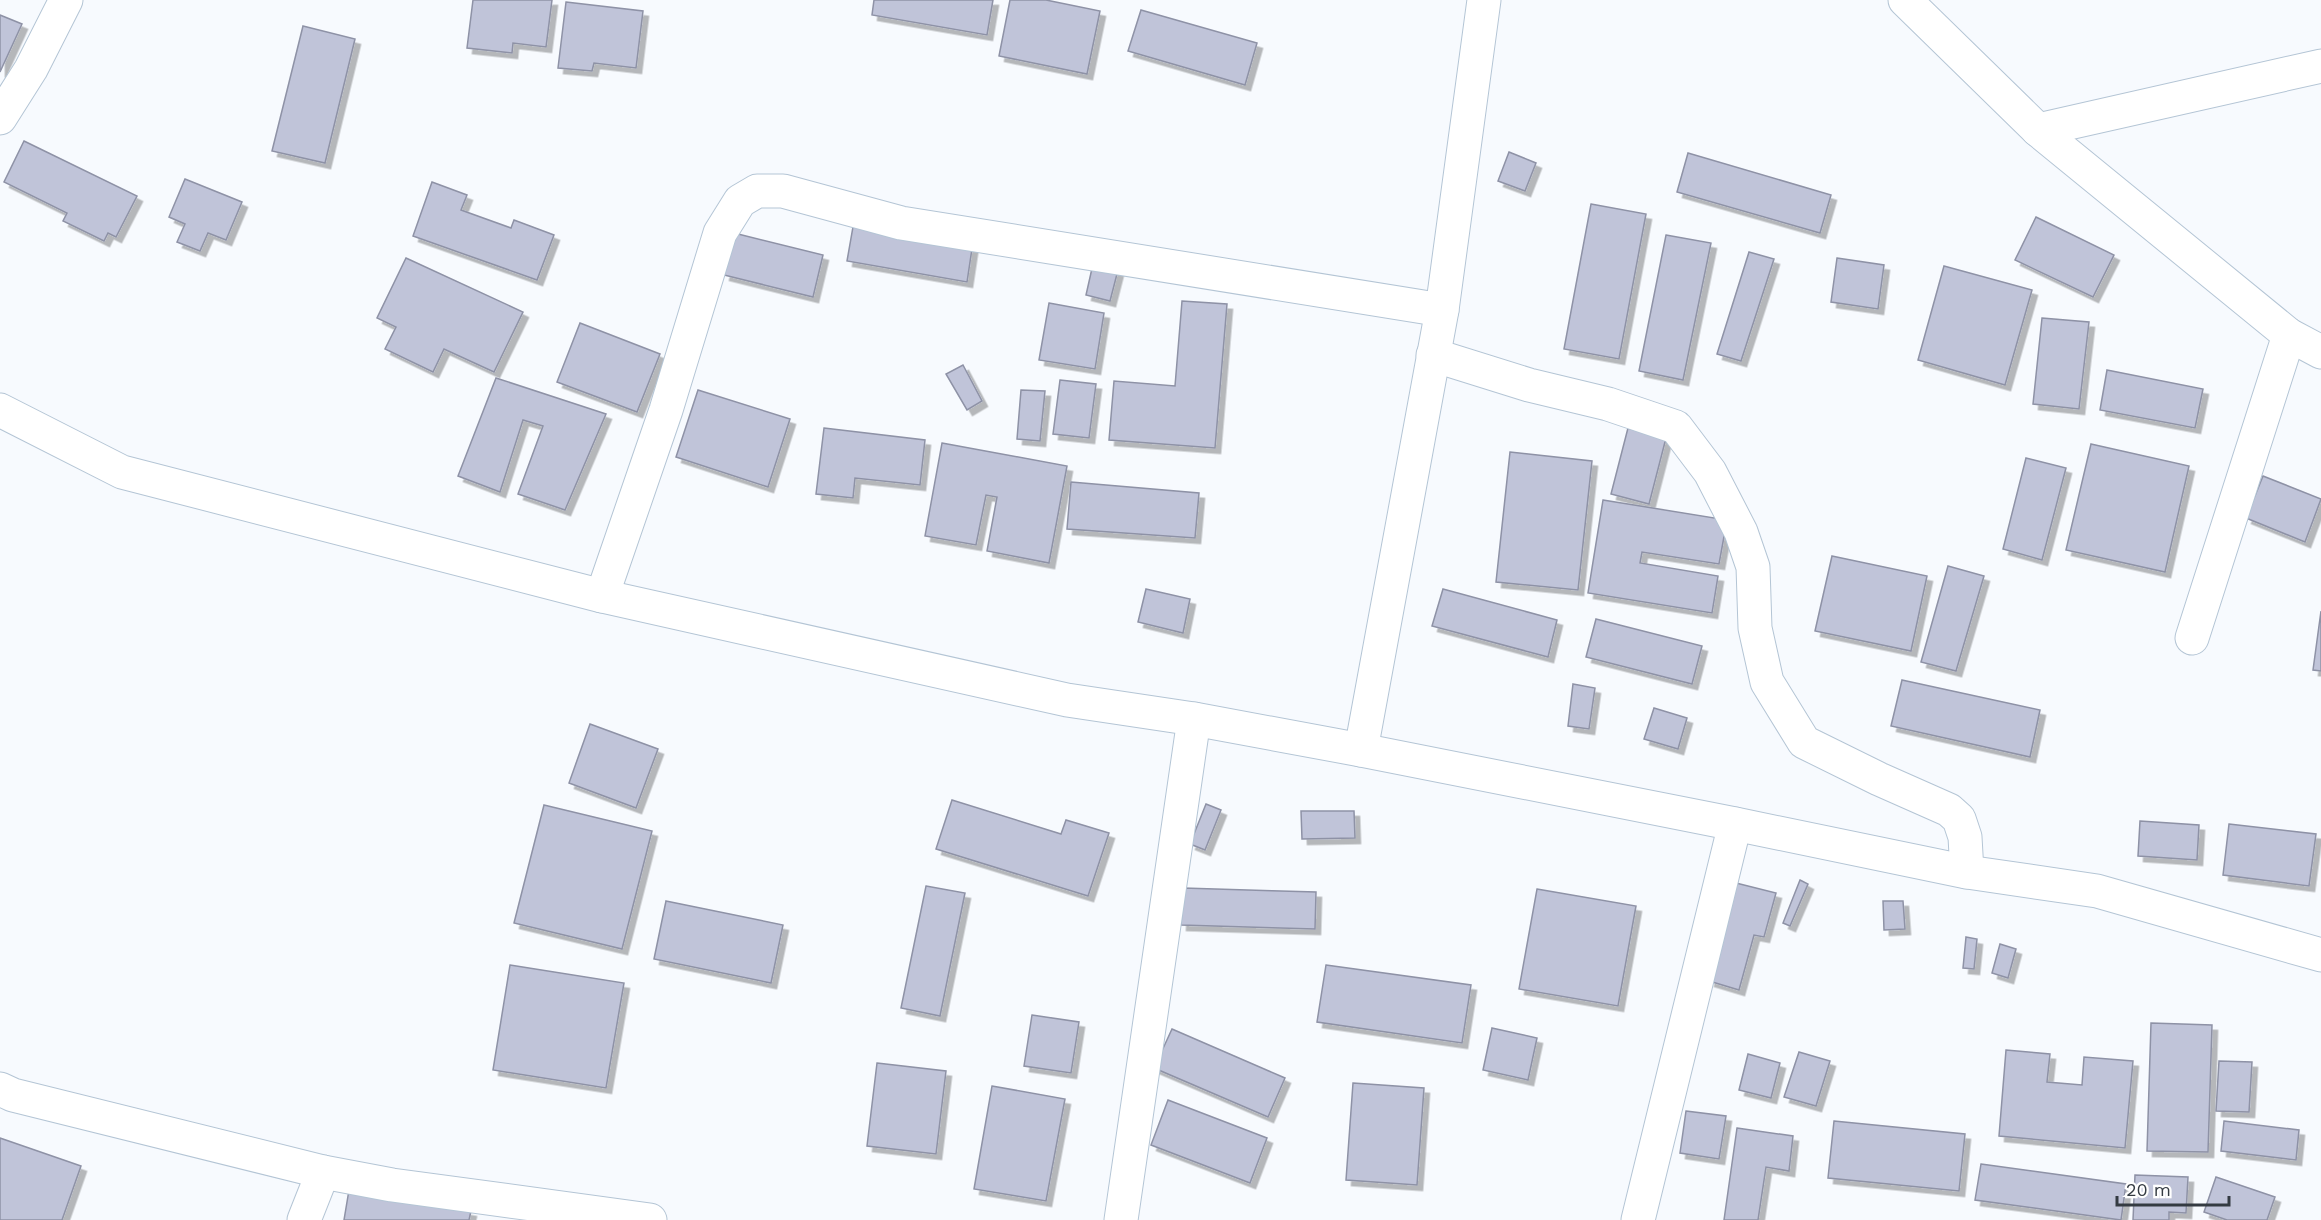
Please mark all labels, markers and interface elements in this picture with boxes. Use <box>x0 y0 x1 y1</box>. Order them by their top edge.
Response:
scale bar <box>2117 1169 2230 1207</box>
text: 20 m <box>2126 1179 2171 1200</box>

